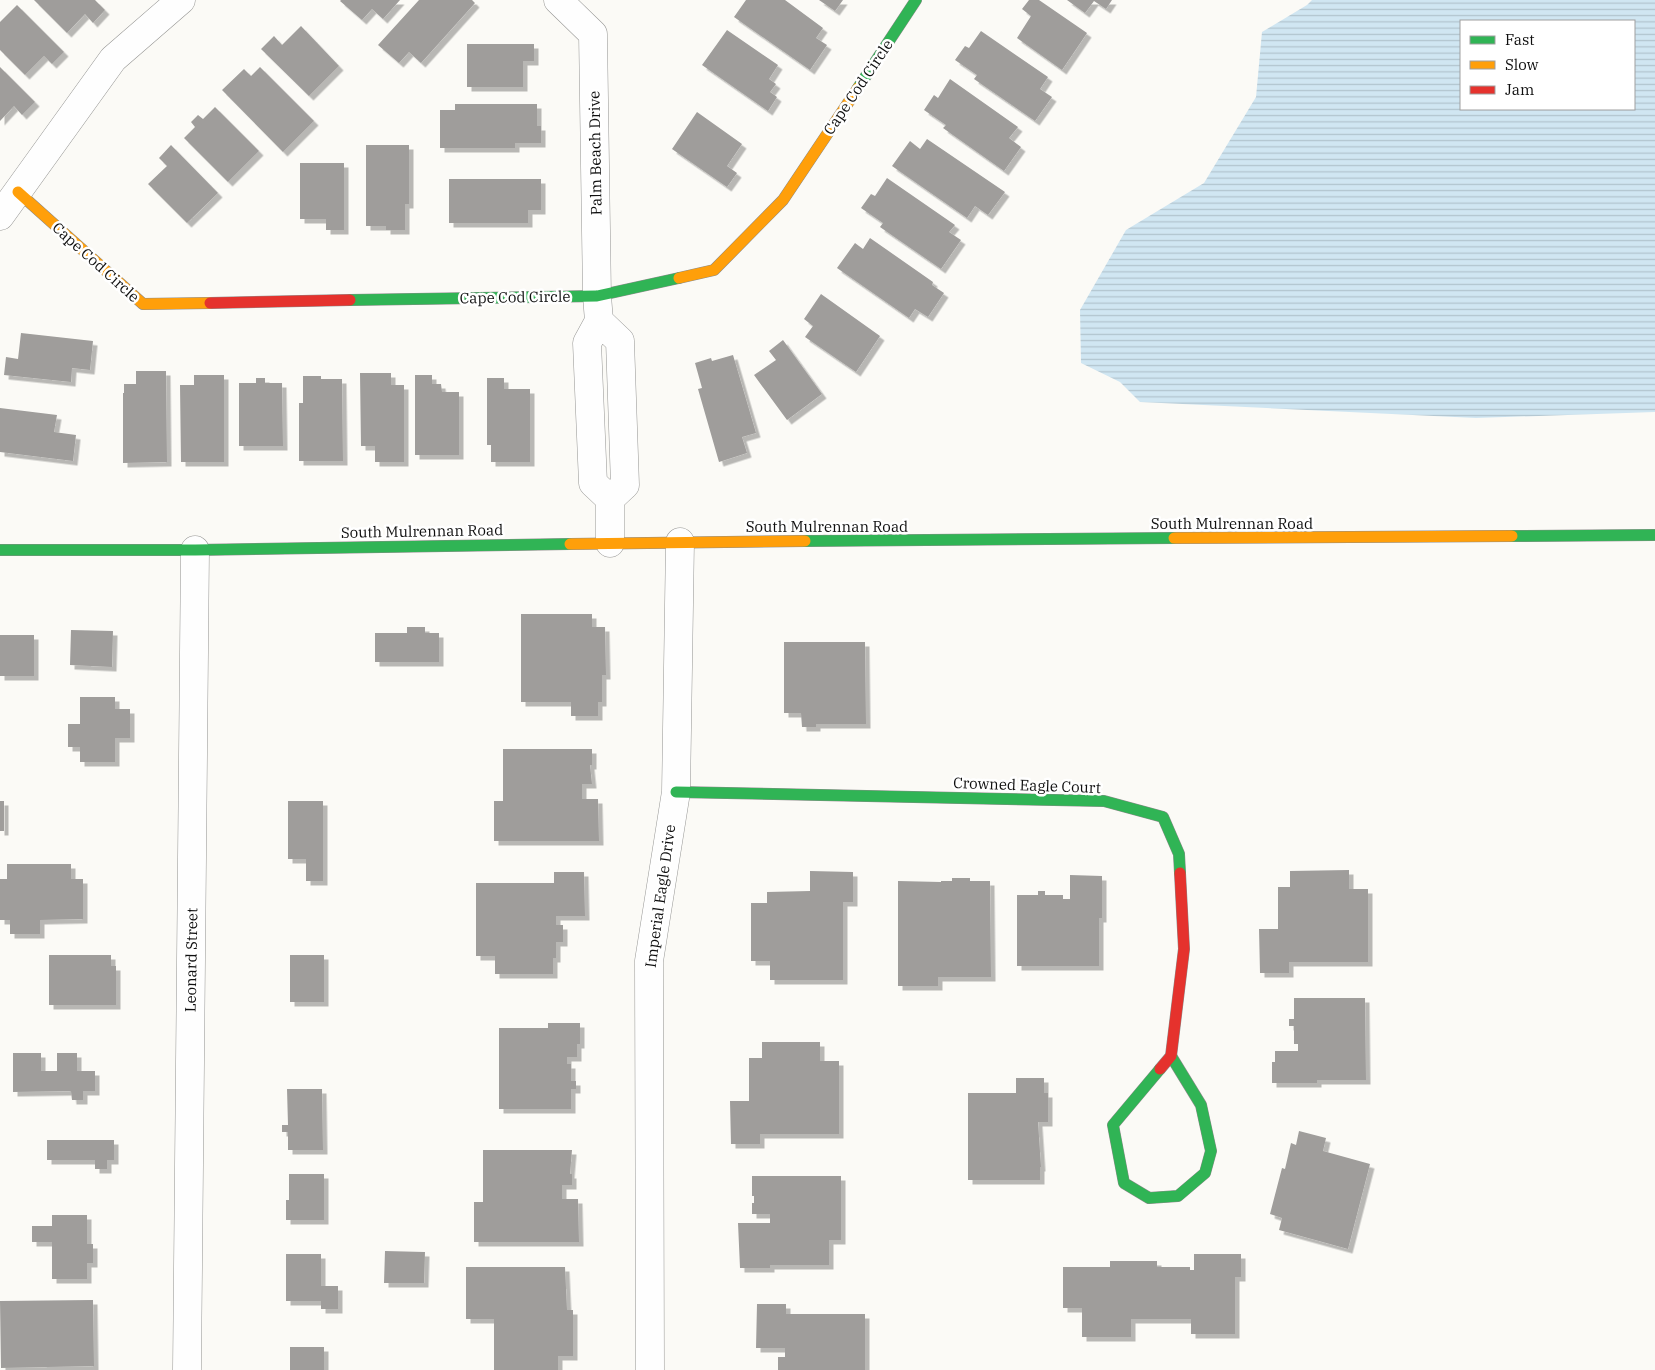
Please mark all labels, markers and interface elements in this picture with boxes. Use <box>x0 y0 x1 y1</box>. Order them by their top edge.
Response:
legend <box>1460 20 1635 110</box>
text: Fast <box>1505 30 1535 49</box>
street label: Cape Cod Circle <box>819 36 897 138</box>
text: Slow <box>1505 55 1539 74</box>
text: Jam <box>1505 80 1534 99</box>
street label: Palm Beach Drive <box>584 91 606 215</box>
street label: Cape Cod Circle <box>48 218 144 306</box>
street label: Cape Cod Circle <box>459 287 571 307</box>
street label: South Mulrennan Road <box>1151 514 1313 533</box>
street label: South Mulrennan Road <box>746 517 908 536</box>
street label: South Mulrennan Road <box>341 520 503 542</box>
street label: Crowned Eagle Court <box>953 773 1101 797</box>
street label: Imperial Eagle Drive <box>641 823 679 969</box>
street label: Leonard Street <box>181 908 201 1012</box>

